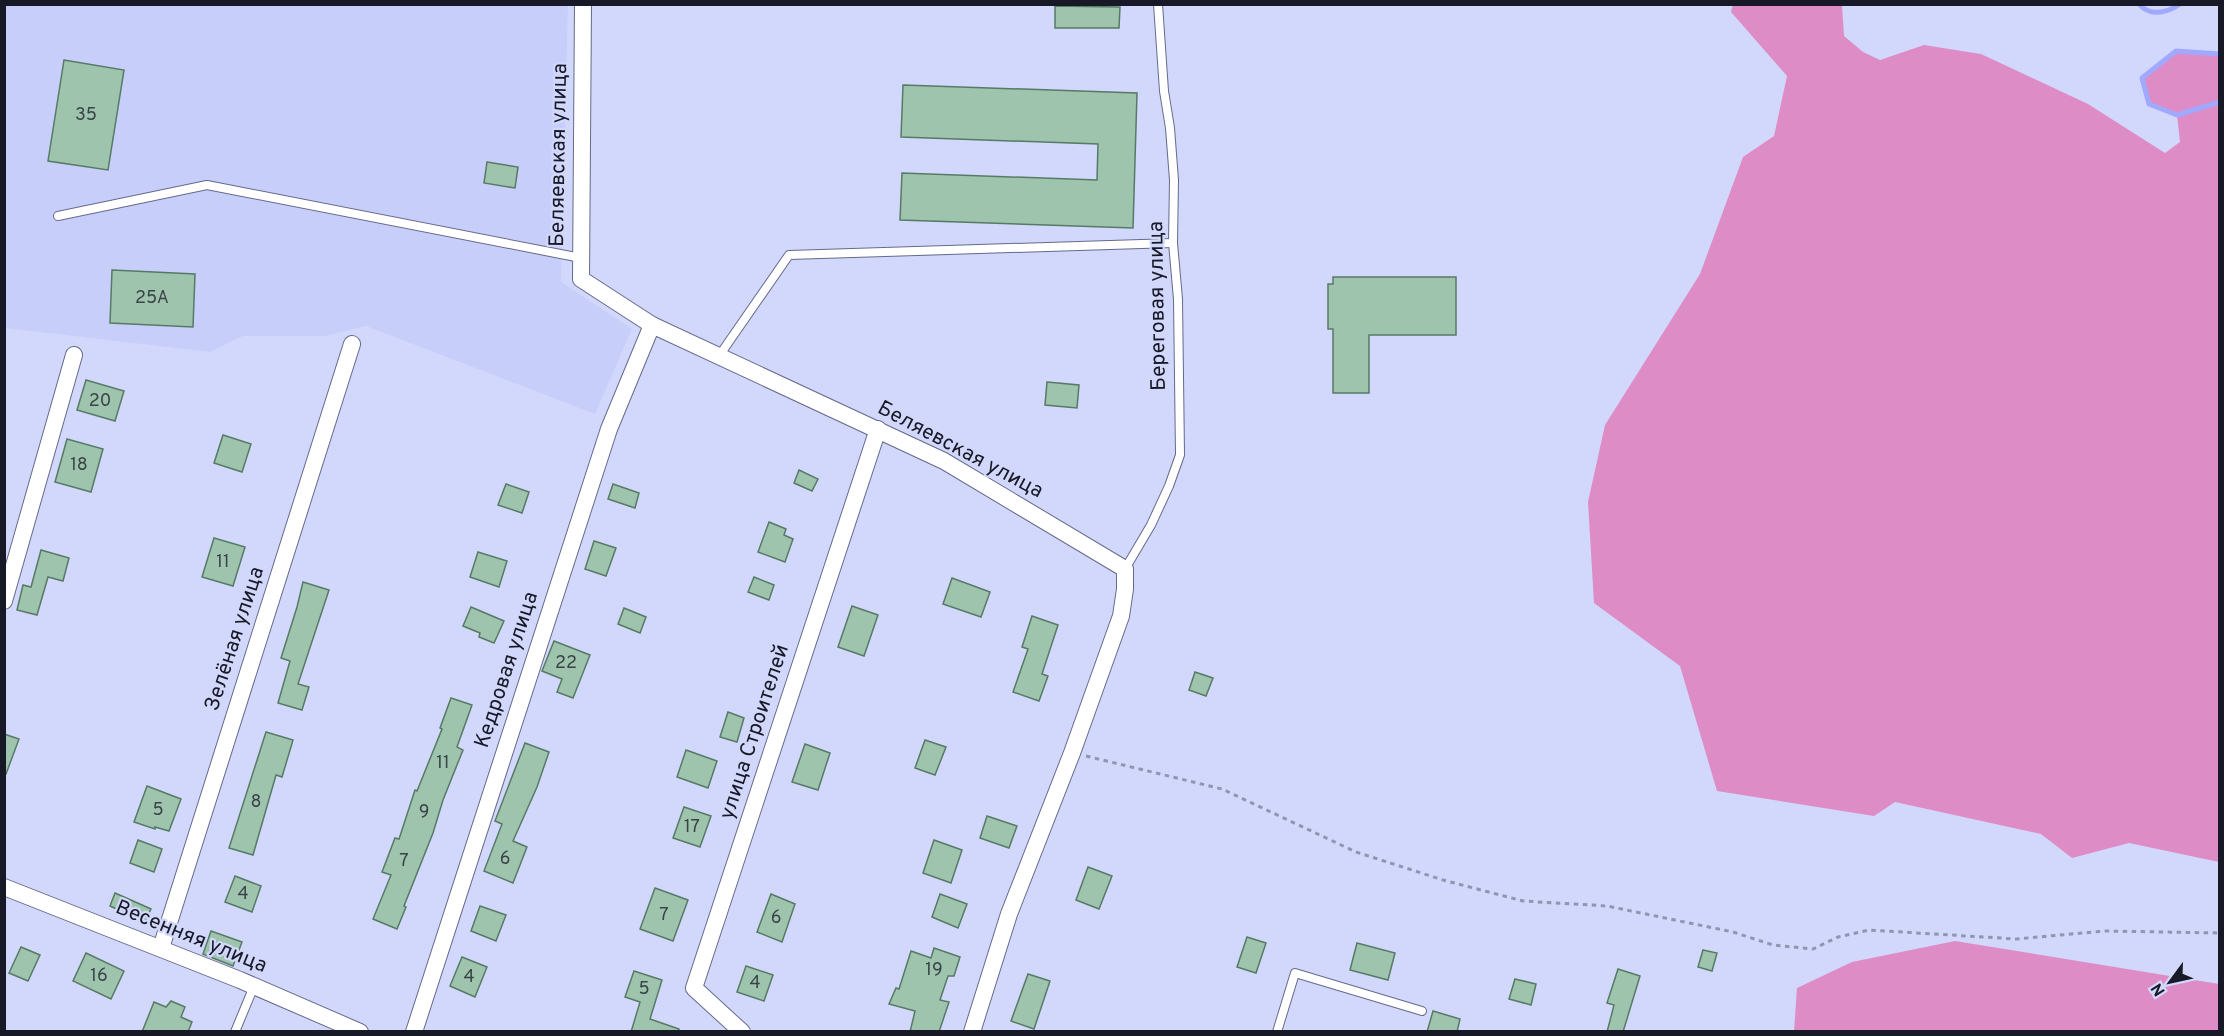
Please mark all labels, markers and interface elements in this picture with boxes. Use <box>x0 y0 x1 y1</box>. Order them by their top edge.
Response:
street label: Беляевская улица <box>544 63 574 247</box>
house number: 35 <box>75 104 97 127</box>
street label: Береговая улица <box>1143 221 1173 391</box>
house number: 25А <box>135 287 169 310</box>
house number: 20 <box>89 390 111 413</box>
street label: Беляевская улица <box>872 395 1048 505</box>
house number: 18 <box>70 454 88 477</box>
house number: 11 <box>216 551 230 574</box>
street label: Зелёная улица <box>199 563 271 715</box>
street label: Кедровая улица <box>469 588 545 752</box>
street label: улица Строителей <box>714 641 796 823</box>
house number: 22 <box>555 652 577 675</box>
house number: 11 <box>436 752 450 775</box>
house number: 8 <box>251 791 262 814</box>
house number: 5 <box>152 799 164 822</box>
house number: 9 <box>419 801 429 824</box>
house number: 17 <box>684 816 700 839</box>
house number: 6 <box>500 848 510 871</box>
house number: 7 <box>399 850 409 873</box>
house number: 4 <box>237 883 249 906</box>
street label: Весенняя улица <box>111 894 271 980</box>
house number: 7 <box>659 904 669 927</box>
house number: 6 <box>771 907 781 930</box>
north arrow <box>2140 952 2200 1012</box>
house number: 19 <box>925 959 943 982</box>
house number: 16 <box>90 965 108 988</box>
house number: 4 <box>463 966 475 989</box>
house number: 4 <box>749 972 761 995</box>
house number: 5 <box>638 978 650 1001</box>
text: N <box>2148 979 2171 999</box>

